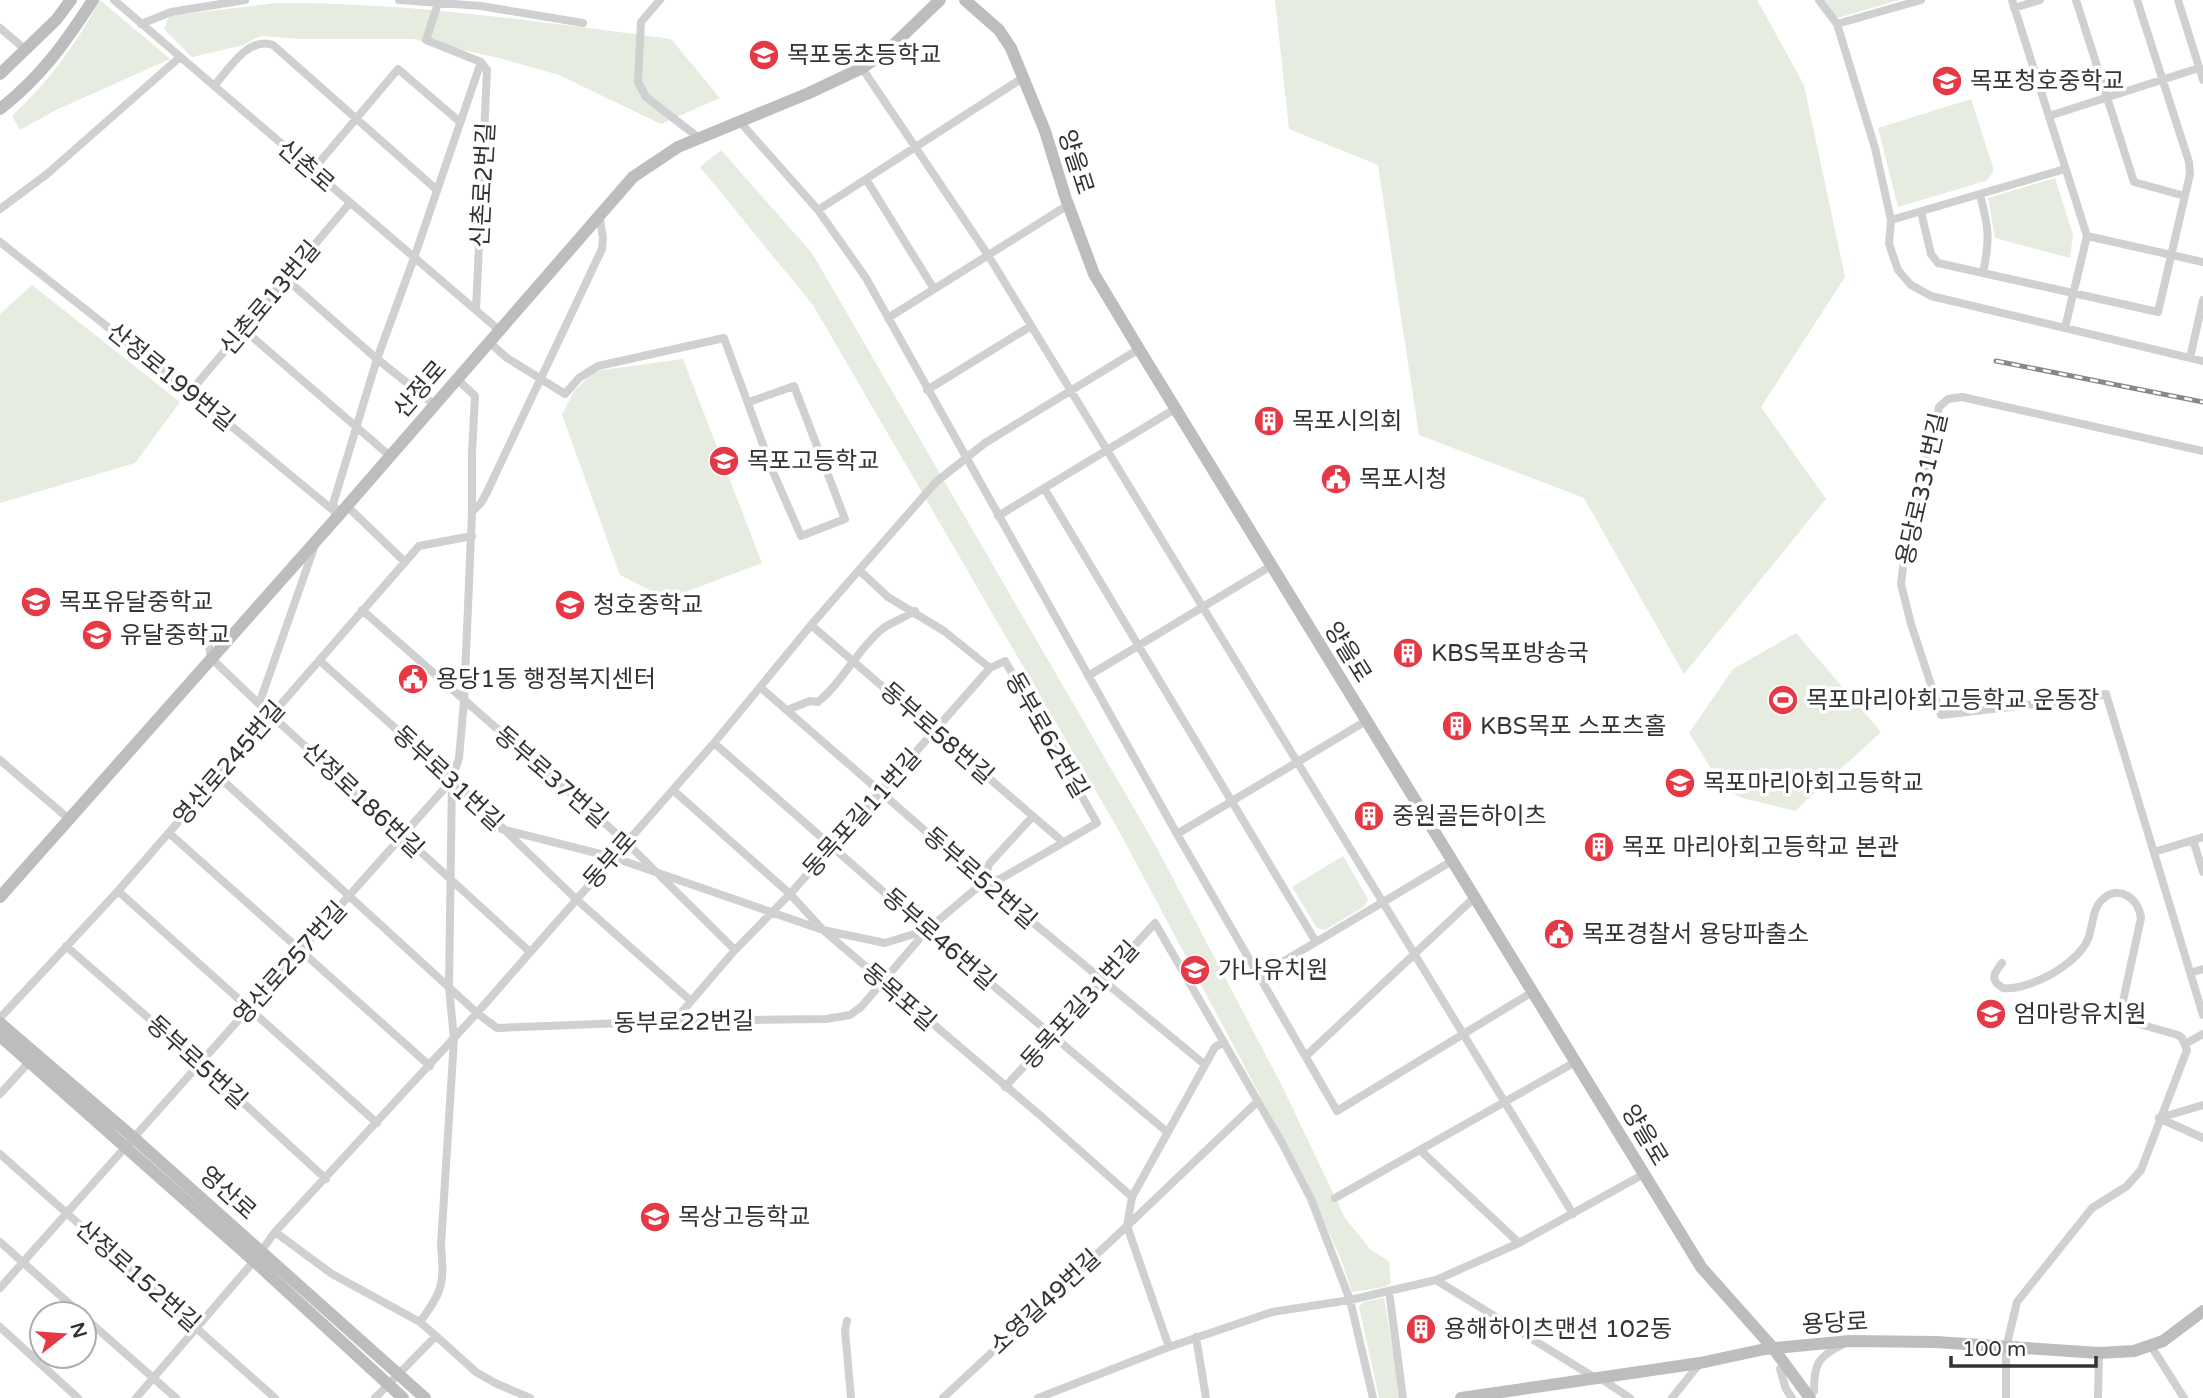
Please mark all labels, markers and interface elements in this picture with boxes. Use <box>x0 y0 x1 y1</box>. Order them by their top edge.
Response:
school or university icon: 목포동초등학교 <box>747 38 781 72</box>
place label: 목포동초등학교 <box>787 41 942 70</box>
school or university icon: 목포청호중학교 <box>1930 64 1964 98</box>
place label: 목포청호중학교 <box>1970 67 2125 96</box>
street label: 신촌로2번길 <box>466 122 501 248</box>
street label: 양을로 <box>1051 126 1100 198</box>
street label: 신촌로 <box>271 134 340 199</box>
street label: 신촌로13번길 <box>214 235 327 361</box>
street label: 산정로199번길 <box>101 317 240 438</box>
street label: 산정로 <box>388 355 453 424</box>
building icon: 목포시의회 <box>1252 404 1286 438</box>
place label: 목포시의회 <box>1292 407 1402 436</box>
street label: 용당로331번길 <box>1891 410 1954 568</box>
school or university icon: 목포고등학교 <box>707 444 741 478</box>
place label: 목포고등학교 <box>747 447 879 476</box>
public building icon: 목포시청 <box>1319 462 1353 496</box>
place label: 목포시청 <box>1359 465 1447 494</box>
school or university icon: 목포유달중학교 <box>19 585 53 619</box>
place label: 목포유달중학교 <box>59 588 214 617</box>
school or university icon: 청호중학교 <box>553 588 587 622</box>
place label: 청호중학교 <box>593 591 703 620</box>
street label: 양을로 <box>1318 616 1377 688</box>
school or university icon: 유달중학교 <box>80 618 114 652</box>
place label: 유달중학교 <box>120 621 230 650</box>
building icon: KBS목포방송국 <box>1391 636 1425 670</box>
place label: KBS목포방송국 <box>1431 639 1589 668</box>
public building icon: 용당1동 행정복지센터 <box>396 662 430 696</box>
place label: 용당1동 행정복지센터 <box>436 665 656 694</box>
street label: 동부로62번길 <box>999 667 1094 803</box>
street label: 동부로58번길 <box>874 676 999 790</box>
sports icon: 목포마리아회고등학교 운동장 <box>1766 683 1800 717</box>
place label: 목포마리아회고등학교 운동장 <box>1806 686 2099 715</box>
street label: 영산로245번길 <box>167 695 291 832</box>
building icon: KBS목포 스포츠홀 <box>1440 709 1474 743</box>
place label: KBS목포 스포츠홀 <box>1480 712 1666 741</box>
street label: 동부로31번길 <box>386 720 509 837</box>
street label: 동부로37번길 <box>488 720 613 834</box>
street label: 산정로186번길 <box>296 737 429 864</box>
street label: 동목포길11번길 <box>797 743 928 883</box>
school or university icon: 목포마리아회고등학교 <box>1663 766 1697 800</box>
place label: 목포마리아회고등학교 <box>1703 769 1924 798</box>
building icon: 중원골든하이츠 <box>1352 799 1386 833</box>
place label: 중원골든하이츠 <box>1392 802 1547 831</box>
street label: 동부로52번길 <box>917 821 1042 935</box>
street label: 동부로 <box>578 826 643 895</box>
building icon: 목포 마리아회고등학교 본관 <box>1582 830 1616 864</box>
place label: 목포 마리아회고등학교 본관 <box>1622 833 1899 862</box>
street label: 동부로46번길 <box>876 882 1001 996</box>
street label: 영산로257번길 <box>228 896 353 1031</box>
public building icon: 목포경찰서 용당파출소 <box>1542 917 1576 951</box>
place label: 목포경찰서 용당파출소 <box>1582 920 1809 949</box>
street label: 동목포길31번길 <box>1015 935 1146 1075</box>
school or university icon: 가나유치원 <box>1178 953 1212 987</box>
place label: 가나유치원 <box>1218 956 1328 985</box>
street label: 동목포길 <box>856 957 942 1037</box>
school or university icon: 엄마랑유치원 <box>1974 997 2008 1031</box>
place label: 엄마랑유치원 <box>2014 1000 2146 1029</box>
street label: 동부로22번길 <box>613 1007 755 1038</box>
street label: 동부로5번길 <box>140 1010 253 1115</box>
street label: 양을로 <box>1615 1099 1674 1171</box>
street label: 영산로 <box>193 1160 262 1226</box>
school or university icon: 목상고등학교 <box>638 1200 672 1234</box>
place label: 목상고등학교 <box>678 1203 810 1232</box>
street label: 산정로152번길 <box>69 1214 206 1338</box>
street label: 소영길49번길 <box>984 1244 1107 1361</box>
north arrow <box>28 1300 98 1370</box>
street label: 용당로 <box>1801 1307 1869 1340</box>
building icon: 용해하이츠맨션 102동 <box>1404 1312 1438 1346</box>
place label: 용해하이츠맨션 102동 <box>1444 1315 1672 1344</box>
text: N <box>66 1320 91 1341</box>
scale bar <box>1951 1324 2096 1368</box>
text: 100 m <box>1962 1337 2026 1362</box>

